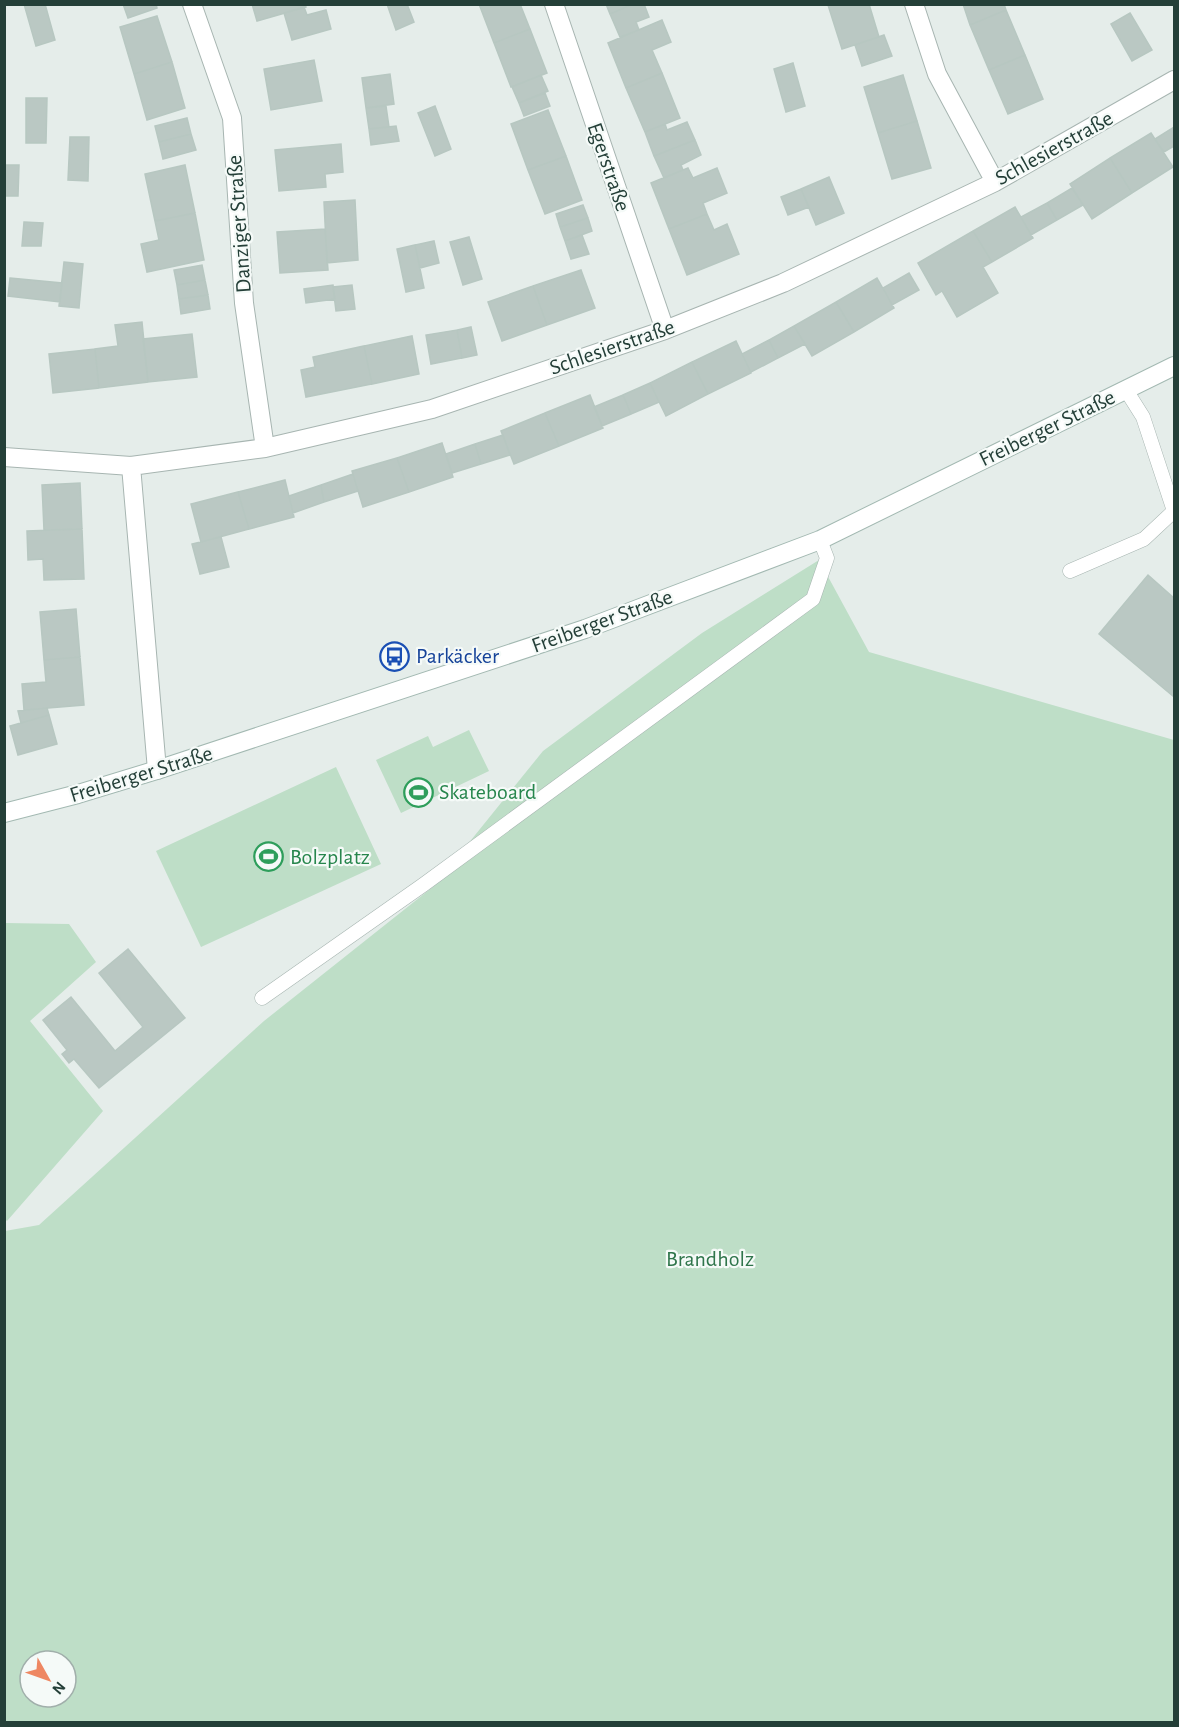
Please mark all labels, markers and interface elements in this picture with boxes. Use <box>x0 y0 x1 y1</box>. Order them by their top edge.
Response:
street label: Schlesierstraße <box>992 107 1116 189</box>
street label: Egerstraße <box>584 120 634 214</box>
street label: Danziger Straße <box>223 154 255 294</box>
street label: Schlesierstraße <box>547 315 677 379</box>
street label: Freiberger Straße <box>976 386 1118 470</box>
street label: Freiberger Straße <box>529 585 675 657</box>
bus stop icon: Parkäcker <box>379 640 411 672</box>
place label: Parkäcker <box>416 645 499 667</box>
street label: Freiberger Straße <box>67 742 215 806</box>
sports icon: Skateboard <box>402 776 434 808</box>
place label: Skateboard <box>439 781 536 803</box>
sports icon: Bolzplatz <box>253 841 285 873</box>
place label: Bolzplatz <box>290 846 370 868</box>
park label: Brandholz <box>666 1248 754 1270</box>
north arrow <box>18 1649 78 1709</box>
text: N <box>49 1679 68 1697</box>

